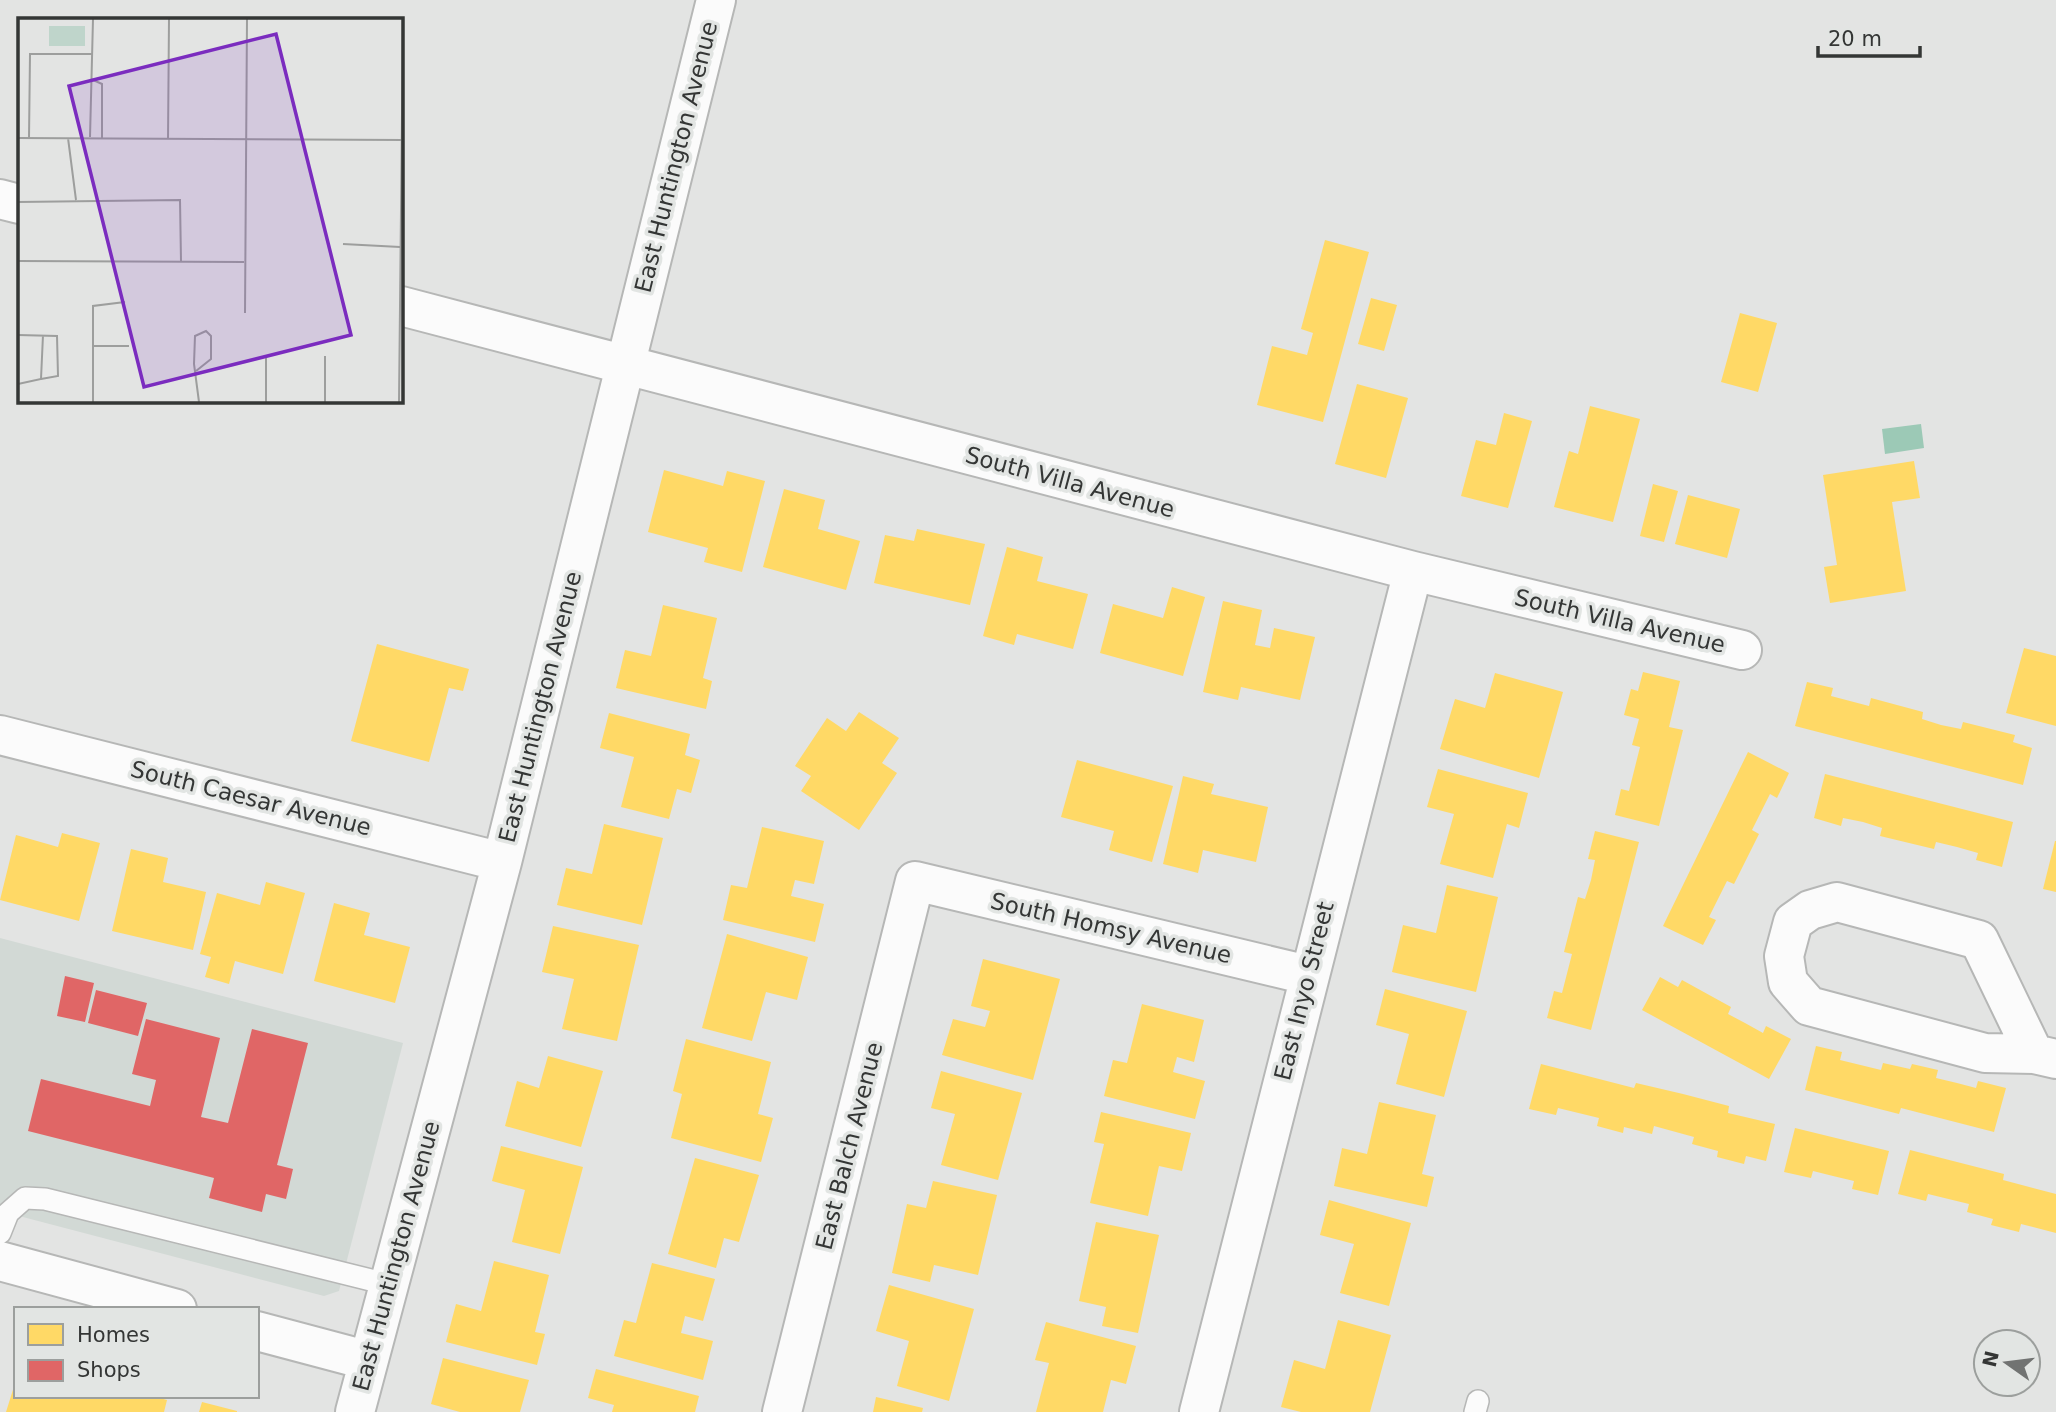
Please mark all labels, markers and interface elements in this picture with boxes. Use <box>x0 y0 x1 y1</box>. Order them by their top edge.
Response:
scale bar <box>1818 14 1920 58</box>
inset map <box>18 18 402 402</box>
street label: East Huntington Avenue <box>630 19 722 295</box>
text: 20 m <box>1828 27 1882 51</box>
street label: South Villa Avenue <box>963 442 1177 522</box>
street label: East Huntington Avenue <box>494 569 586 845</box>
street label: South Villa Avenue <box>1512 584 1728 658</box>
street label: South Caesar Avenue <box>128 756 374 840</box>
street label: South Homsy Avenue <box>988 888 1234 968</box>
street label: East Inyo Street <box>1269 899 1339 1083</box>
street label: East Balch Avenue <box>811 1039 887 1253</box>
street label: East Huntington Avenue <box>347 1118 445 1394</box>
legend <box>14 1307 259 1398</box>
text: Homes <box>77 1323 150 1347</box>
north arrow <box>1972 1328 2042 1398</box>
text: N <box>1978 1349 2003 1369</box>
text: Shops <box>77 1358 141 1382</box>

